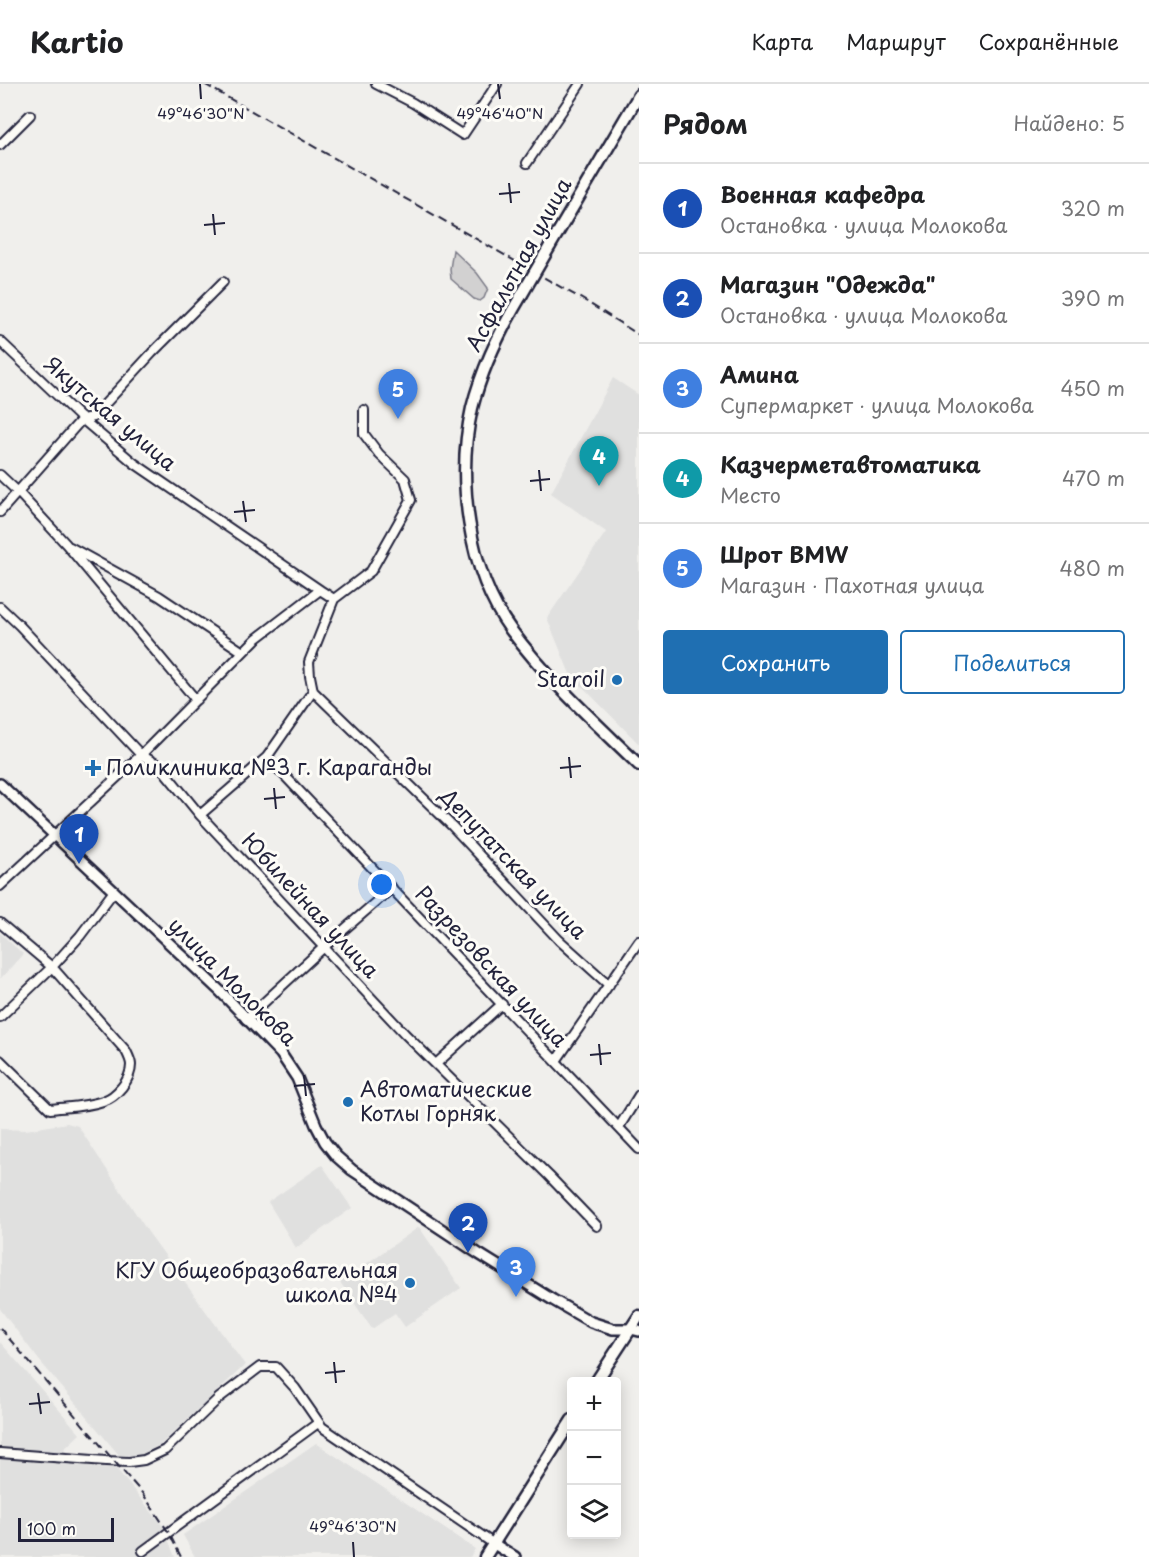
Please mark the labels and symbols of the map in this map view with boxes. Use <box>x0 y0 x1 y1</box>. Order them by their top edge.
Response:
text: 49°46'30"N <box>157 101 245 124</box>
text: 49°46'40"N <box>456 101 544 124</box>
street label: Асфальтная улица <box>456 171 579 357</box>
street label: Якутская улица <box>38 347 185 478</box>
pin: 5 <box>378 370 418 419</box>
pin: 4 <box>580 436 618 486</box>
place label: Staroil <box>536 662 605 694</box>
marker: Staroil <box>610 673 624 687</box>
place label: Поликлиника №3 г. Караганды <box>106 750 432 782</box>
marker: Поликлиника №3 г. Караганды <box>84 759 102 777</box>
street label: Депутатская улица <box>433 779 596 946</box>
pin: 1 <box>60 814 98 864</box>
street label: Юбилейная улица <box>235 825 388 985</box>
your location <box>367 870 396 899</box>
street label: Разрезовская улица <box>409 878 576 1054</box>
street label: улица Молокова <box>162 909 305 1052</box>
place label: Автоматические Котлы Горняк <box>360 1072 532 1128</box>
marker: Автоматические Котлы Горняк <box>341 1095 355 1109</box>
pin: 2 <box>448 1204 488 1253</box>
pin: 3 <box>496 1248 536 1297</box>
place label: КГУ Общеобразовательная школа №4 <box>115 1253 398 1309</box>
marker: КГУ Общеобразовательная школа №4 <box>403 1276 417 1290</box>
text: 49°46'30"N <box>309 1514 397 1537</box>
scale bar <box>18 1515 114 1542</box>

